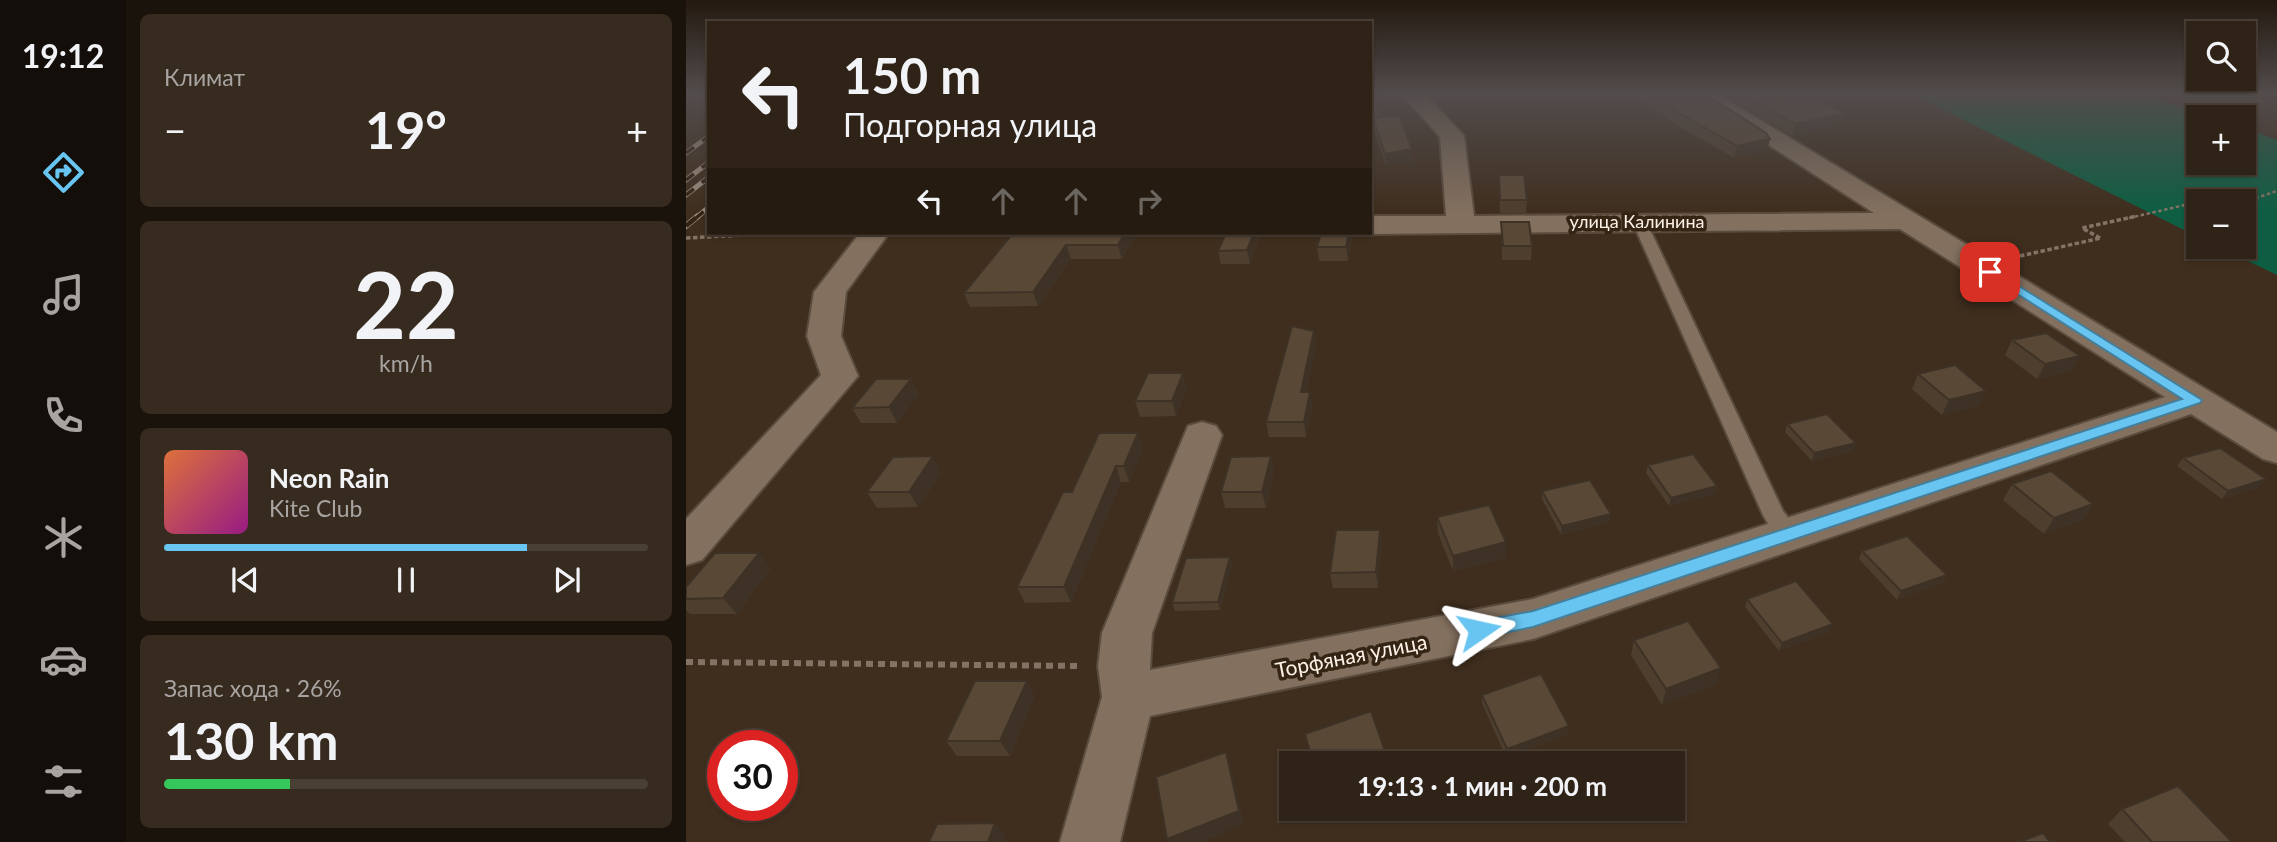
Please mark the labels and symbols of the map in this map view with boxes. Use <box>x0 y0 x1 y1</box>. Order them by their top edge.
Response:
street label: улица Калинина <box>1569 210 1705 232</box>
pin <box>1960 242 2020 302</box>
position arrow <box>1442 593 1516 667</box>
street label: Торфяная улица <box>1273 628 1429 682</box>
speed limit sign: 30 <box>707 730 798 821</box>

